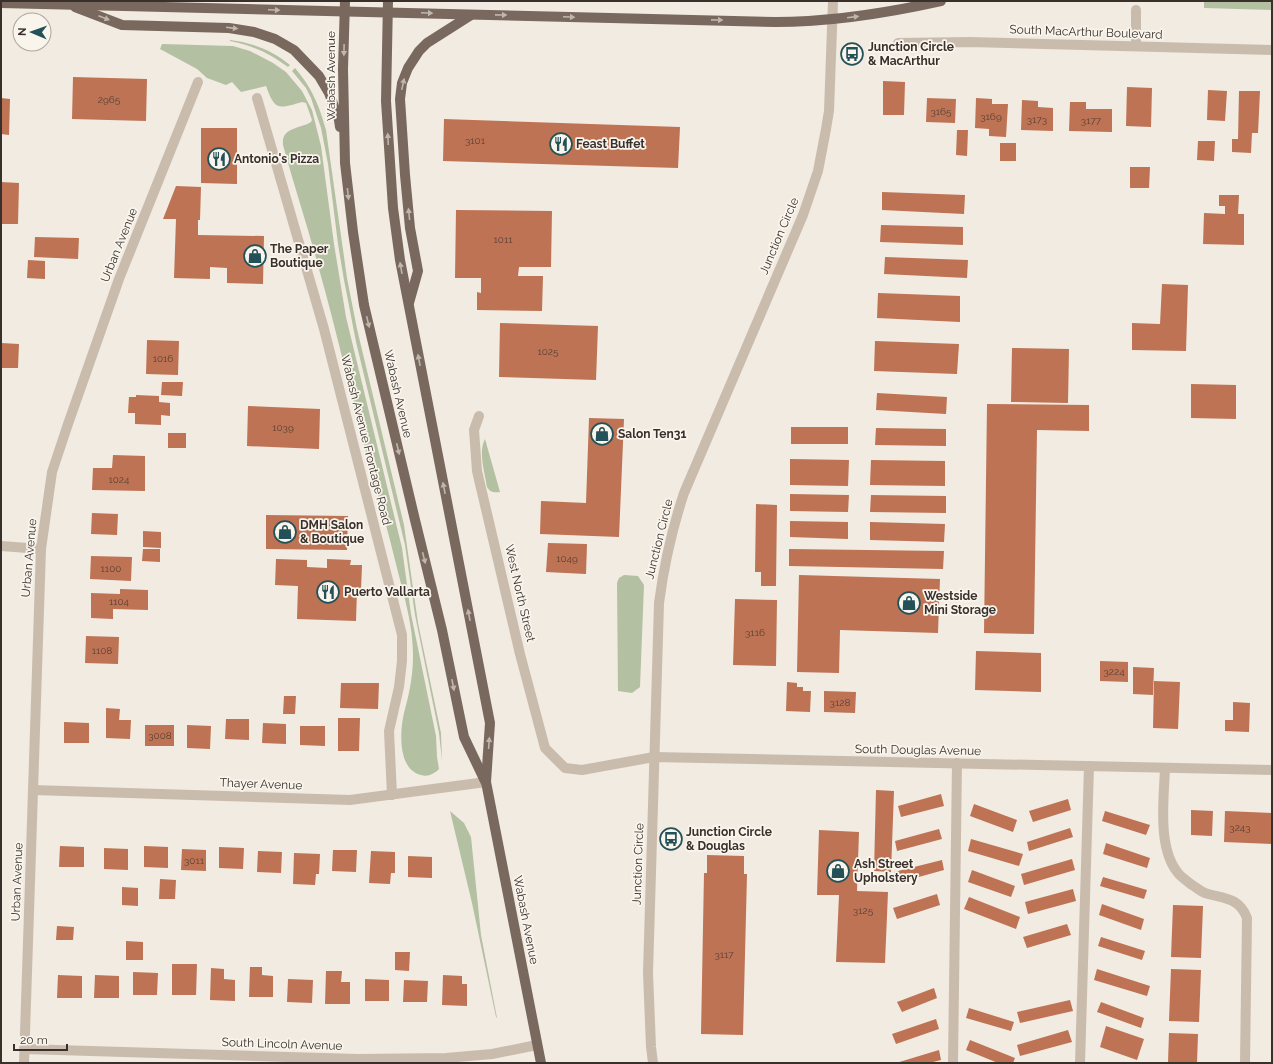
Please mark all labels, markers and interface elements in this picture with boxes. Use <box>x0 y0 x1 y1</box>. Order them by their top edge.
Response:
one-way arrow <box>268 7 281 13</box>
one-way arrow <box>421 10 433 17</box>
north arrow <box>12 12 52 52</box>
one-way arrow <box>495 12 508 18</box>
one-way arrow <box>563 13 575 20</box>
one-way arrow <box>847 13 859 20</box>
one-way arrow <box>98 16 110 22</box>
one-way arrow <box>711 17 723 24</box>
street label: South MacArthur Boulevard <box>1009 22 1163 42</box>
one-way arrow <box>226 25 239 31</box>
text: N <box>16 27 29 36</box>
street label: Wabash Avenue <box>324 31 338 121</box>
place label: Junction Circle & MacArthur <box>868 40 954 68</box>
bus stop icon: Junction Circle & MacArthur <box>839 41 865 67</box>
one-way arrow <box>341 44 347 57</box>
one-way arrow <box>400 78 406 90</box>
house number: 2965 <box>98 94 121 105</box>
house number: 3165 <box>930 106 952 117</box>
house number: 3169 <box>980 111 1002 122</box>
house number: 3173 <box>1027 114 1047 125</box>
house number: 3177 <box>1081 115 1102 126</box>
restaurant icon: Feast Buffet <box>548 131 574 157</box>
one-way arrow <box>384 133 391 145</box>
house number: 3101 <box>465 135 486 146</box>
place label: Feast Buffet <box>576 137 645 151</box>
restaurant icon: Antonio's Pizza <box>206 146 232 172</box>
place label: Antonio's Pizza <box>234 152 319 166</box>
one-way arrow <box>345 188 352 200</box>
street label: Junction Circle <box>757 196 801 276</box>
street label: Urban Avenue <box>98 206 140 284</box>
one-way arrow <box>406 208 412 220</box>
house number: 1011 <box>494 234 513 245</box>
place label: The Paper Boutique <box>270 242 329 270</box>
shop icon: The Paper Boutique <box>242 243 268 269</box>
one-way arrow <box>398 262 404 274</box>
one-way arrow <box>366 316 372 329</box>
house number: 1025 <box>537 346 559 357</box>
street label: Wabash Avenue <box>381 349 415 439</box>
house number: 1016 <box>153 353 173 364</box>
street label: Wabash Avenue Frontage Road <box>338 354 394 526</box>
one-way arrow <box>416 354 422 366</box>
shop icon: Salon Ten31 <box>589 421 615 447</box>
house number: 1039 <box>272 422 294 433</box>
place label: Salon Ten31 <box>618 427 686 441</box>
one-way arrow <box>395 443 401 455</box>
house number: 1024 <box>108 474 130 485</box>
one-way arrow <box>441 481 447 494</box>
street label: Junction Circle <box>642 498 676 580</box>
street label: Urban Avenue <box>19 518 39 598</box>
place label: DMH Salon & Boutique <box>300 518 364 546</box>
shop icon: DMH Salon & Boutique <box>272 519 298 545</box>
street label: West North Street <box>502 543 538 643</box>
one-way arrow <box>422 552 428 564</box>
house number: 1049 <box>556 553 578 564</box>
house number: 1100 <box>101 563 121 574</box>
restaurant icon: Puerto Vallarta <box>315 579 341 605</box>
place label: Puerto Vallarta <box>344 585 430 599</box>
place label: Westside Mini Storage <box>924 589 996 617</box>
shop icon: Westside Mini Storage <box>896 590 922 616</box>
house number: 1104 <box>109 596 130 607</box>
one-way arrow <box>466 609 472 621</box>
house number: 3116 <box>745 627 765 638</box>
house number: 1108 <box>92 645 112 656</box>
house number: 3224 <box>1103 666 1125 677</box>
one-way arrow <box>451 679 457 691</box>
house number: 3128 <box>830 697 850 708</box>
house number: 3008 <box>148 730 172 741</box>
one-way arrow <box>485 737 492 749</box>
street label: South Douglas Avenue <box>855 742 981 758</box>
street label: Thayer Avenue <box>219 776 303 792</box>
house number: 3243 <box>1229 822 1251 833</box>
street label: Junction Circle <box>630 823 646 905</box>
place label: Junction Circle & Douglas <box>686 825 772 853</box>
bus stop icon: Junction Circle & Douglas <box>658 826 684 852</box>
street label: Urban Avenue <box>9 842 25 922</box>
house number: 3011 <box>184 855 205 866</box>
place label: Ash Street Upholstery <box>854 857 918 885</box>
shop icon: Ash Street Upholstery <box>825 858 851 884</box>
street label: Wabash Avenue <box>511 874 541 966</box>
house number: 3125 <box>853 905 874 916</box>
house number: 3117 <box>714 949 734 960</box>
scale bar <box>14 1026 67 1052</box>
text: 20 m <box>20 1033 48 1047</box>
street label: South Lincoln Avenue <box>221 1035 343 1053</box>

